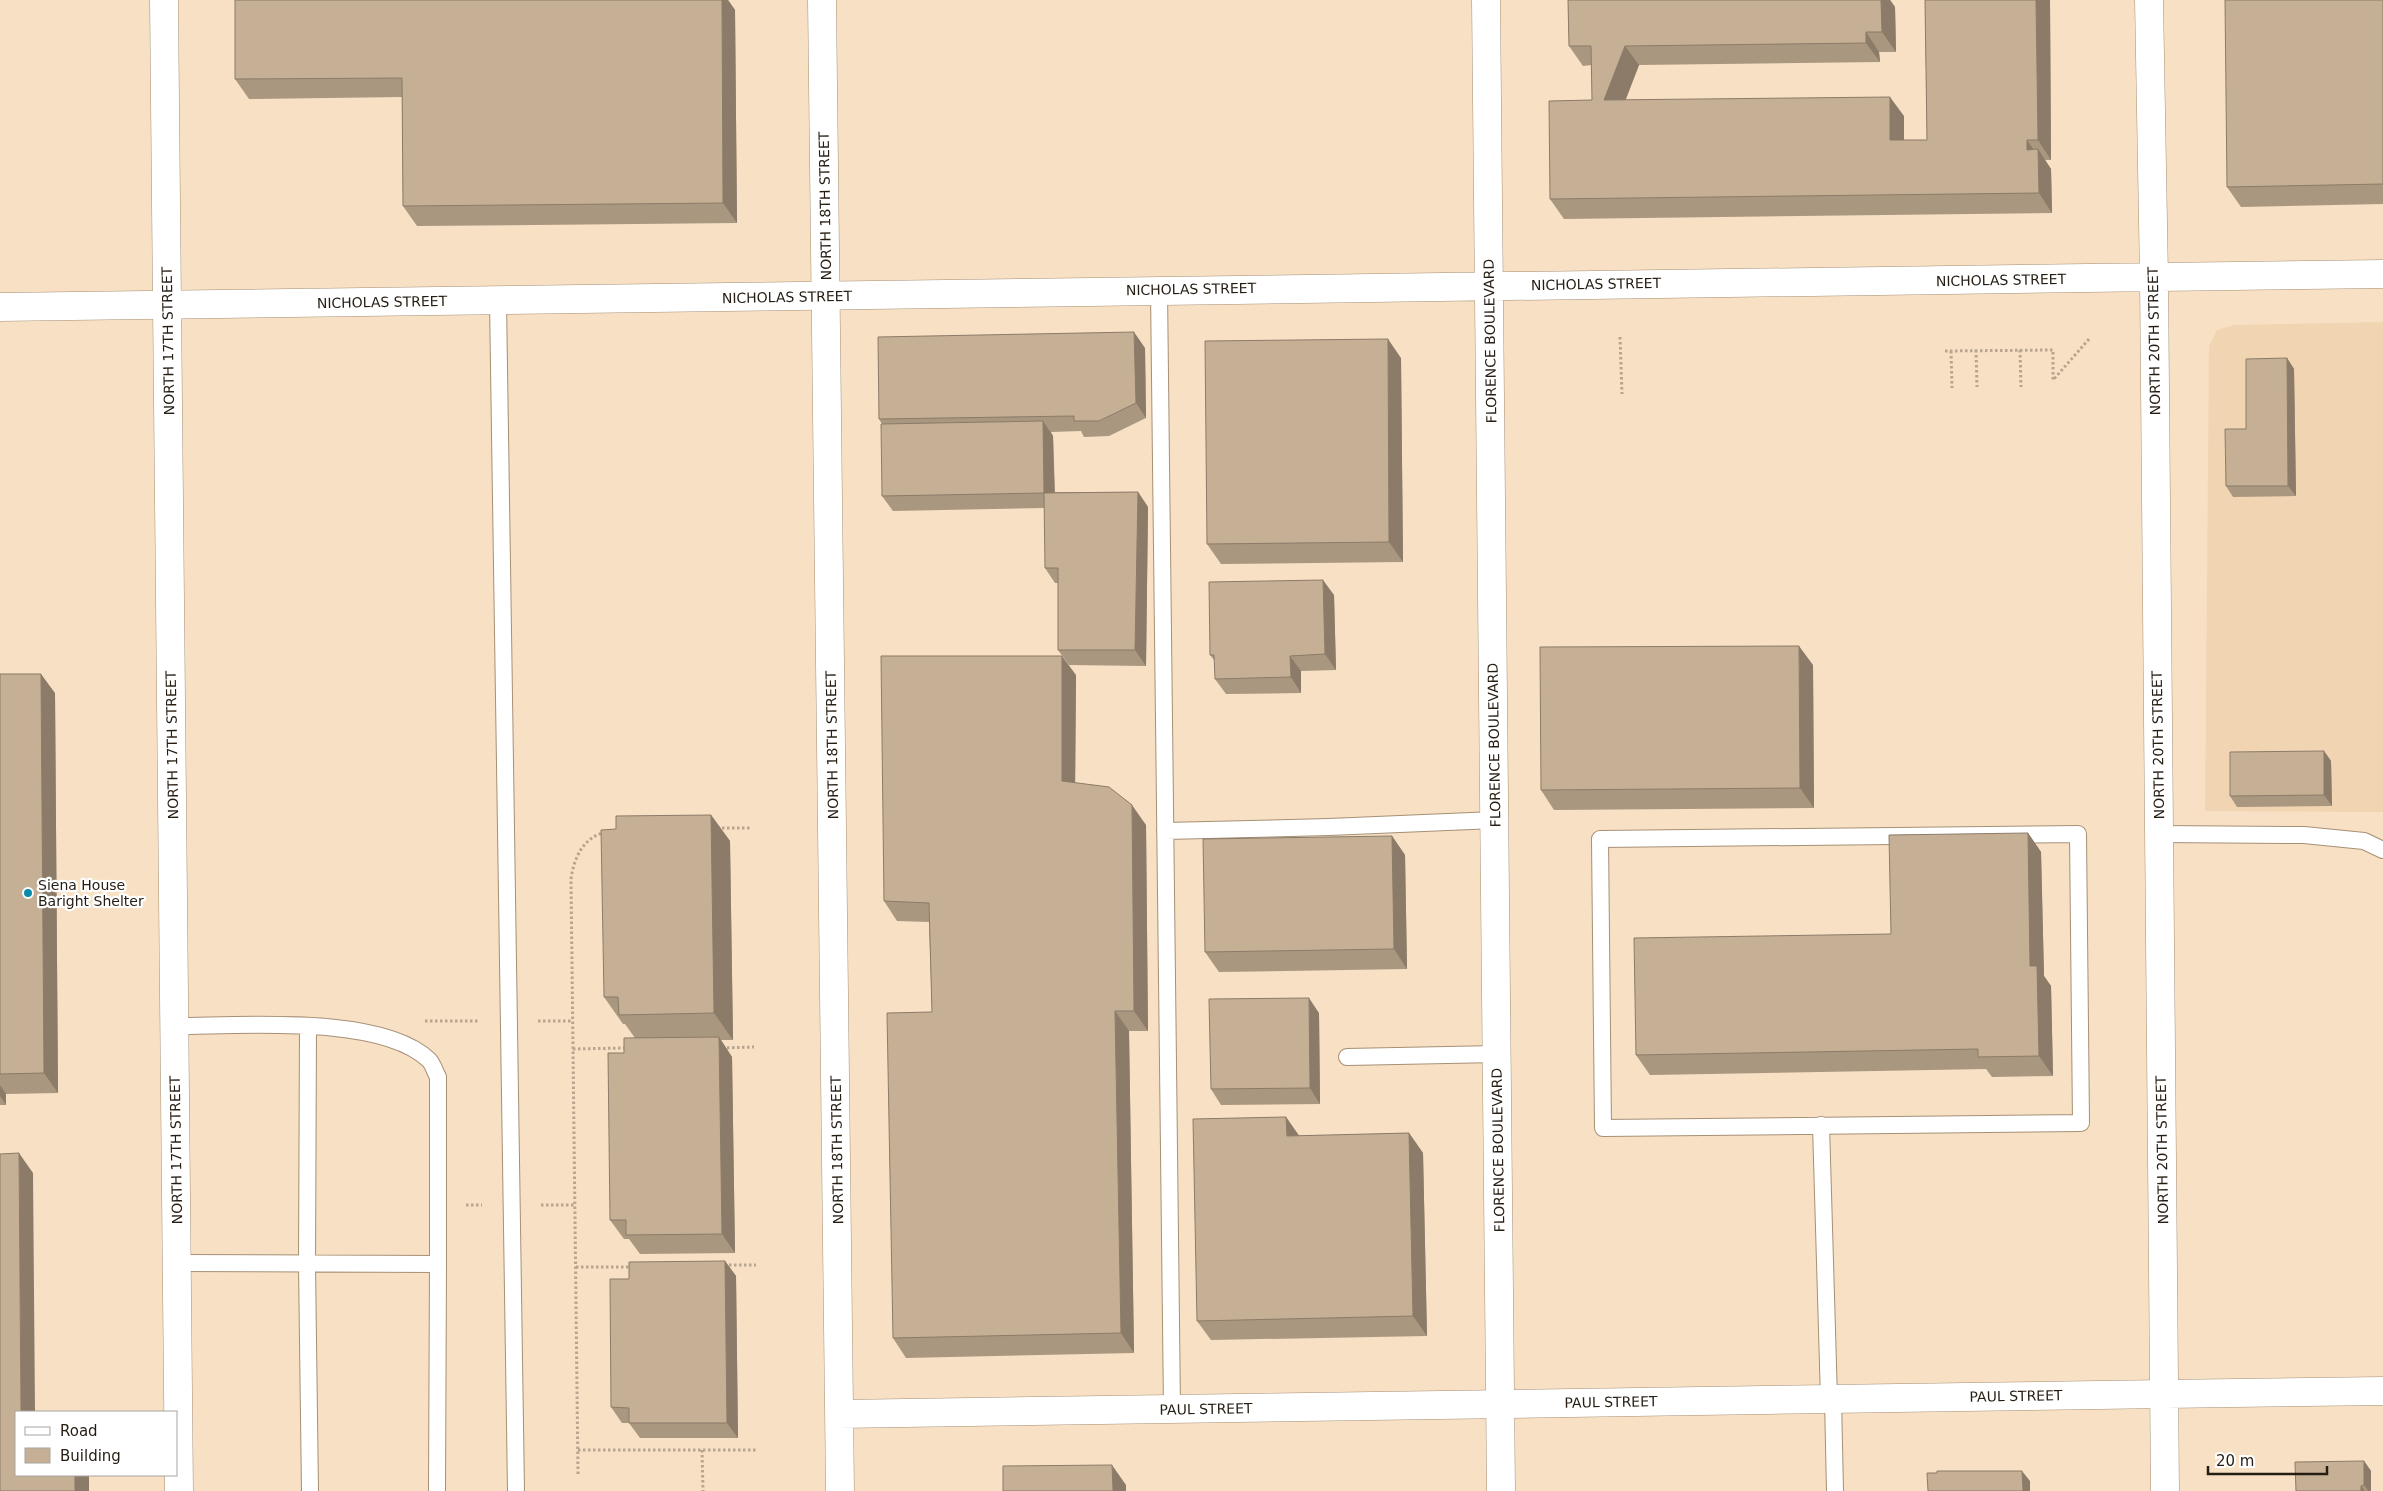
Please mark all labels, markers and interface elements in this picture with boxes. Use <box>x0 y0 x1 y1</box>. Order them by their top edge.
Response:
street label: NORTH 18TH STREET <box>816 131 834 280</box>
street label: FLORENCE BOULEVARD <box>1481 259 1499 423</box>
street label: NORTH 17TH STREET <box>159 266 177 415</box>
street label: NORTH 20TH STREET <box>2145 266 2163 415</box>
street label: NICHOLAS STREET <box>1936 271 2067 289</box>
street label: NICHOLAS STREET <box>1531 275 1662 293</box>
street label: NICHOLAS STREET <box>1126 280 1257 298</box>
street label: NICHOLAS STREET <box>722 288 853 306</box>
street label: NICHOLAS STREET <box>317 293 448 311</box>
street label: FLORENCE BOULEVARD <box>1485 663 1503 827</box>
street label: NORTH 17TH STREET <box>163 670 181 819</box>
street label: NORTH 18TH STREET <box>823 670 841 819</box>
street label: NORTH 20TH STREET <box>2149 670 2167 819</box>
place label: Siena House Baright Shelter <box>38 877 144 909</box>
marker: Siena House Baright Shelter <box>22 887 34 899</box>
street label: FLORENCE BOULEVARD <box>1489 1068 1507 1232</box>
street label: NORTH 17TH STREET <box>167 1075 185 1224</box>
street label: NORTH 18TH STREET <box>828 1075 846 1224</box>
street label: NORTH 20TH STREET <box>2153 1075 2171 1224</box>
street label: PAUL STREET <box>1969 1387 2063 1405</box>
street label: PAUL STREET <box>1564 1393 1658 1411</box>
street label: PAUL STREET <box>1159 1400 1253 1418</box>
legend <box>15 1411 178 1476</box>
text: Road <box>60 1422 98 1440</box>
scale bar <box>2208 1444 2327 1476</box>
text: Building <box>60 1447 121 1465</box>
text: 20 m <box>2216 1452 2254 1470</box>

